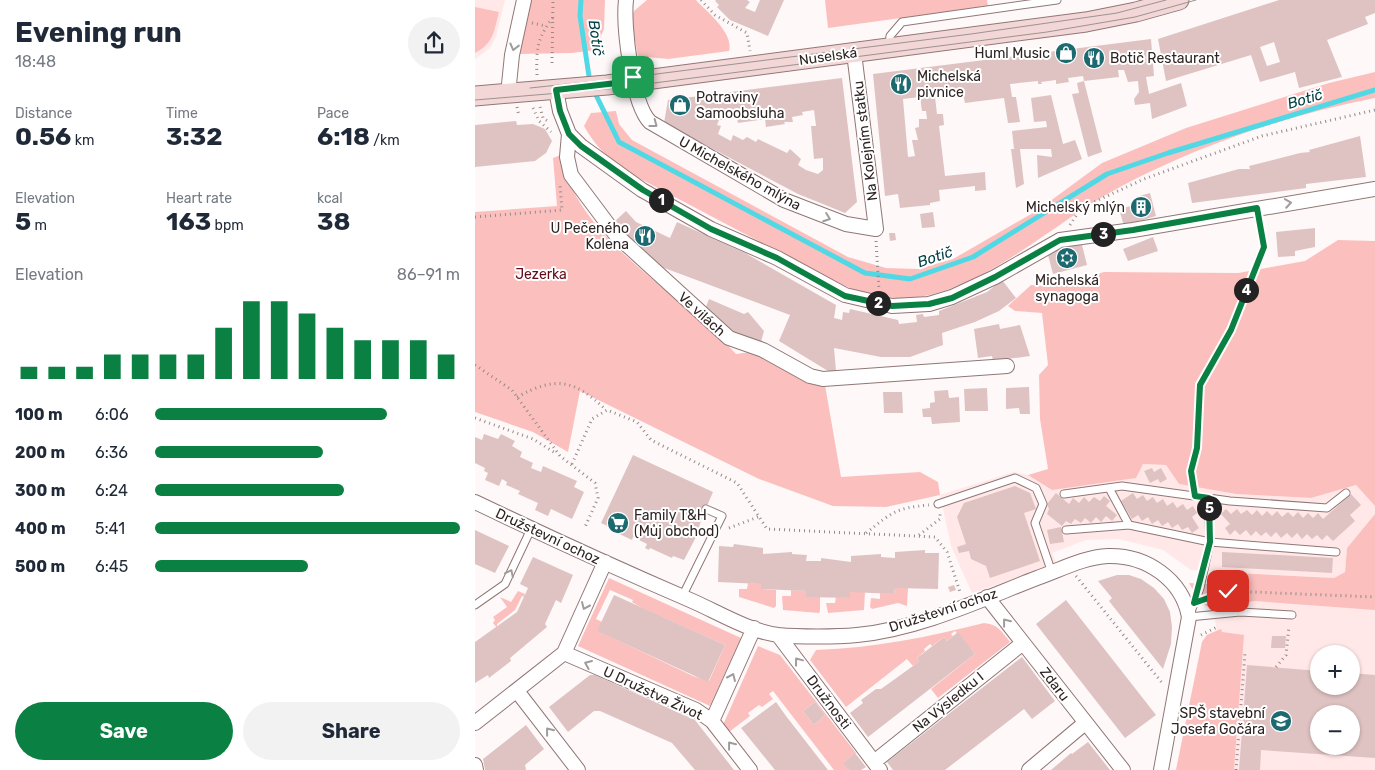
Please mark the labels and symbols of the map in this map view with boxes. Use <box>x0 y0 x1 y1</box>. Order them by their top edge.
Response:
water label: Botič <box>585 19 607 57</box>
shop icon: Huml Music <box>1054 41 1078 65</box>
one-way arrow <box>509 42 520 51</box>
street label: Nuselská <box>798 44 858 69</box>
place label: Huml Music <box>974 45 1050 62</box>
restaurant icon: Botič Restaurant <box>1082 46 1106 70</box>
place label: Botič Restaurant <box>1110 50 1220 67</box>
pin <box>612 56 654 98</box>
place label: Michelská pivnice <box>917 68 981 101</box>
restaurant icon: Michelská pivnice <box>889 72 913 96</box>
street label: Na Kolejním statku <box>850 80 881 202</box>
water label: Botič <box>1285 85 1325 113</box>
place label: Potraviny Samoobsluha <box>696 89 785 122</box>
shop icon: Potraviny Samoobsluha <box>668 93 692 117</box>
one-way arrow <box>648 118 658 127</box>
street label: U Michelského mlýna <box>676 133 804 214</box>
pin: 1 <box>649 188 673 212</box>
building icon: Michelský mlýn <box>1129 195 1153 219</box>
place label: Michelský mlýn <box>1026 199 1125 216</box>
one-way arrow <box>1284 199 1292 209</box>
one-way arrow <box>822 212 831 222</box>
place label: U Pečeného Kolena <box>551 220 629 253</box>
pin: 3 <box>1091 222 1115 246</box>
restaurant icon: U Pečeného Kolena <box>633 224 657 248</box>
water label: Botič <box>915 243 955 271</box>
synagogue icon: Michelská synagoga <box>1055 246 1079 270</box>
park label: Jezerka <box>515 266 567 283</box>
place label: Michelská synagoga <box>1035 272 1099 305</box>
pin: 4 <box>1233 278 1259 302</box>
street label: Ve vilách <box>674 289 729 340</box>
pin: 2 <box>865 290 891 316</box>
pin: 5 <box>1197 496 1221 520</box>
street label: Družstevní ochoz <box>493 505 603 568</box>
place label: Family T&H (Můj obchod) <box>634 507 719 540</box>
supermarket icon: Family T&H (Můj obchod) <box>606 511 630 535</box>
one-way arrow <box>504 569 514 578</box>
pin <box>1207 570 1249 612</box>
street label: Družstevní ochoz <box>887 585 1000 636</box>
one-way arrow <box>581 601 591 610</box>
one-way arrow <box>1004 619 1012 628</box>
one-way arrow <box>795 657 804 667</box>
one-way arrow <box>584 660 593 671</box>
street label: U Družstva Život <box>600 662 706 724</box>
street label: Zdaru <box>1036 664 1073 705</box>
street label: Na Výsledku I <box>909 669 987 736</box>
street label: Družnosti <box>803 672 854 733</box>
one-way arrow <box>725 673 736 682</box>
place label: SPŠ stavební Josefa Gočára <box>1171 704 1266 738</box>
school or university icon: SPŠ stavební Josefa Gočára <box>1269 709 1293 733</box>
one-way arrow <box>545 728 554 737</box>
one-way arrow <box>727 742 736 751</box>

